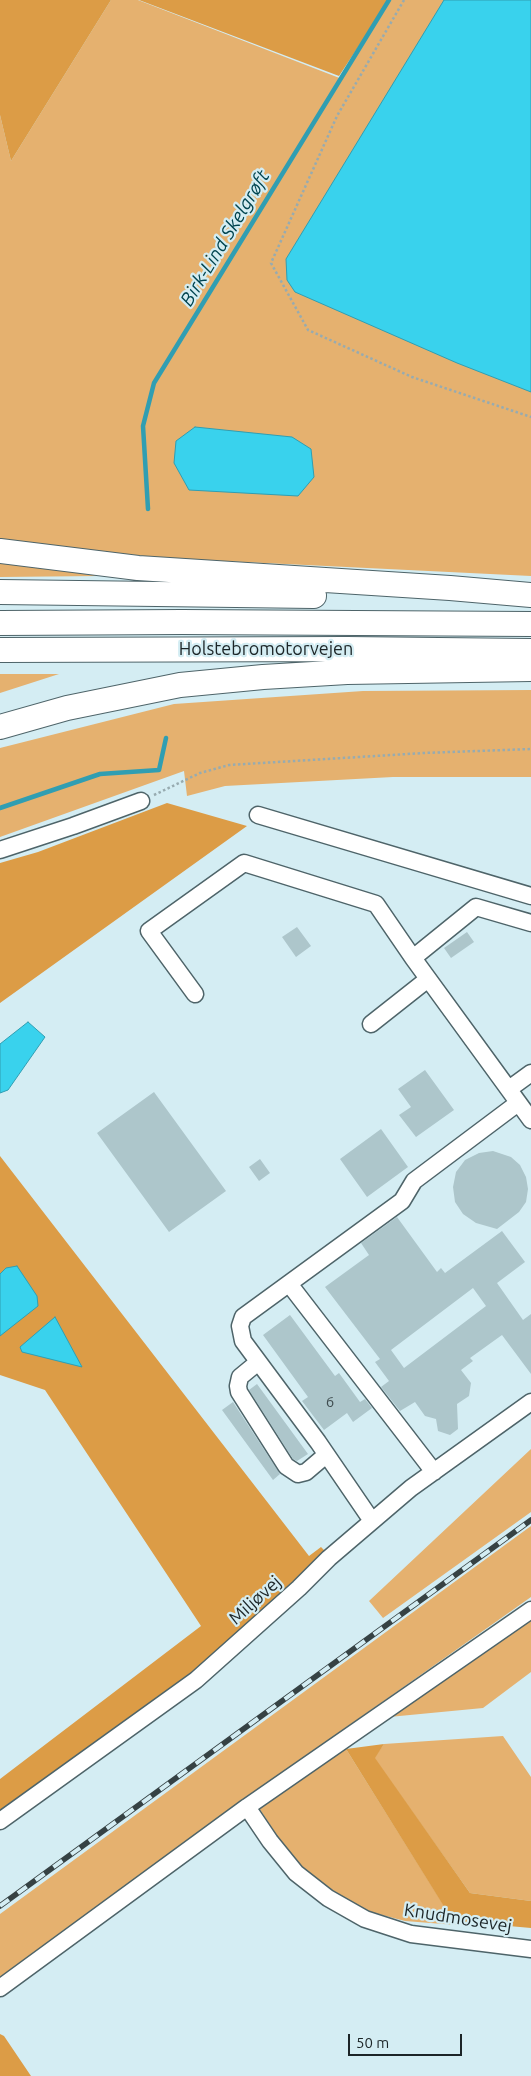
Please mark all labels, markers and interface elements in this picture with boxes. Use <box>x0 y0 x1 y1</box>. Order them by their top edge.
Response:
water label: Birk-Lind Skelgrøft <box>175 166 275 310</box>
street label: Holstebromotorvejen <box>179 638 353 660</box>
house number: 6 <box>326 1393 334 1411</box>
street label: Miljøvej <box>224 1571 286 1629</box>
street label: Knudmosevej <box>403 1899 513 1937</box>
scale bar <box>351 2024 465 2056</box>
text: 50 m <box>356 2034 389 2051</box>

